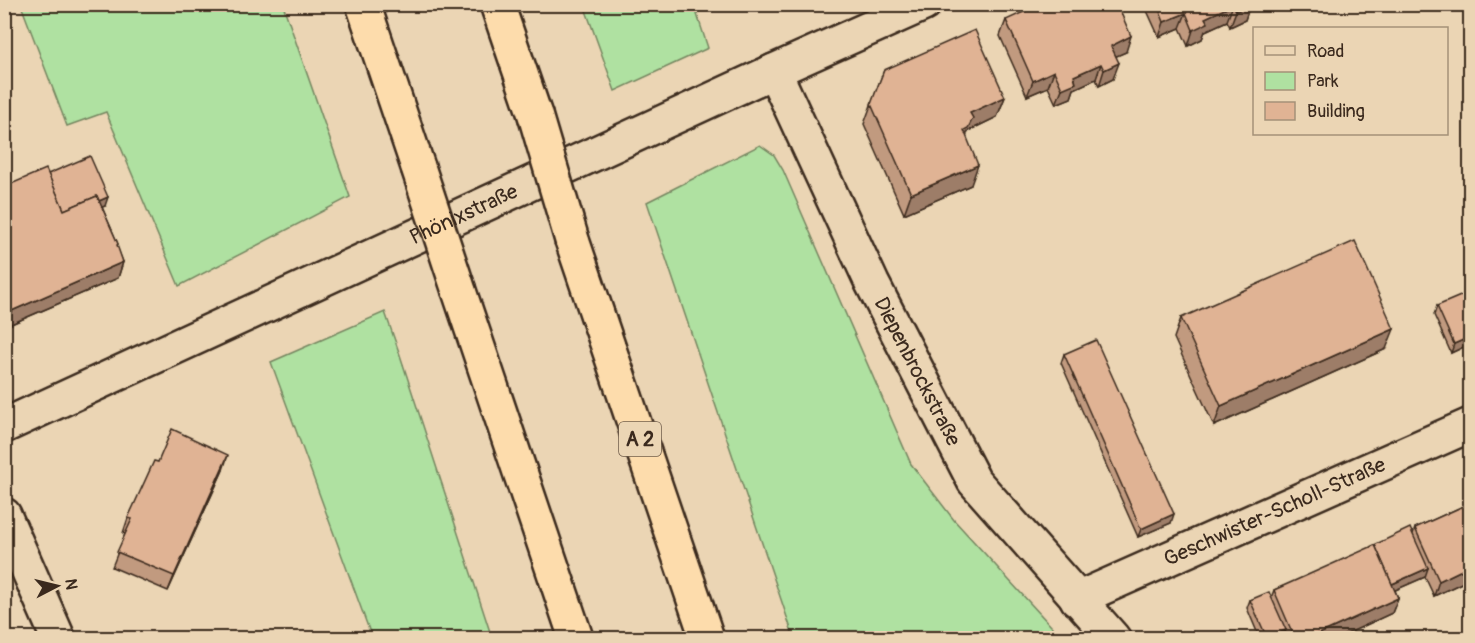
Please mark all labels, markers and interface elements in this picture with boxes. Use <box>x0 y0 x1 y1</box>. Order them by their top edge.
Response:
legend <box>1253 27 1448 135</box>
text: Road <box>1307 40 1344 63</box>
text: Park <box>1307 70 1339 93</box>
text: Building <box>1307 100 1365 123</box>
street label: Phönixstraße <box>405 178 523 251</box>
street label: Diepenbrockstraße <box>868 293 967 451</box>
road number: A 2 <box>619 422 661 456</box>
street label: Geschwister-Scholl-Straße <box>1160 451 1390 573</box>
north arrow <box>27 556 87 616</box>
text: N <box>60 578 82 591</box>

